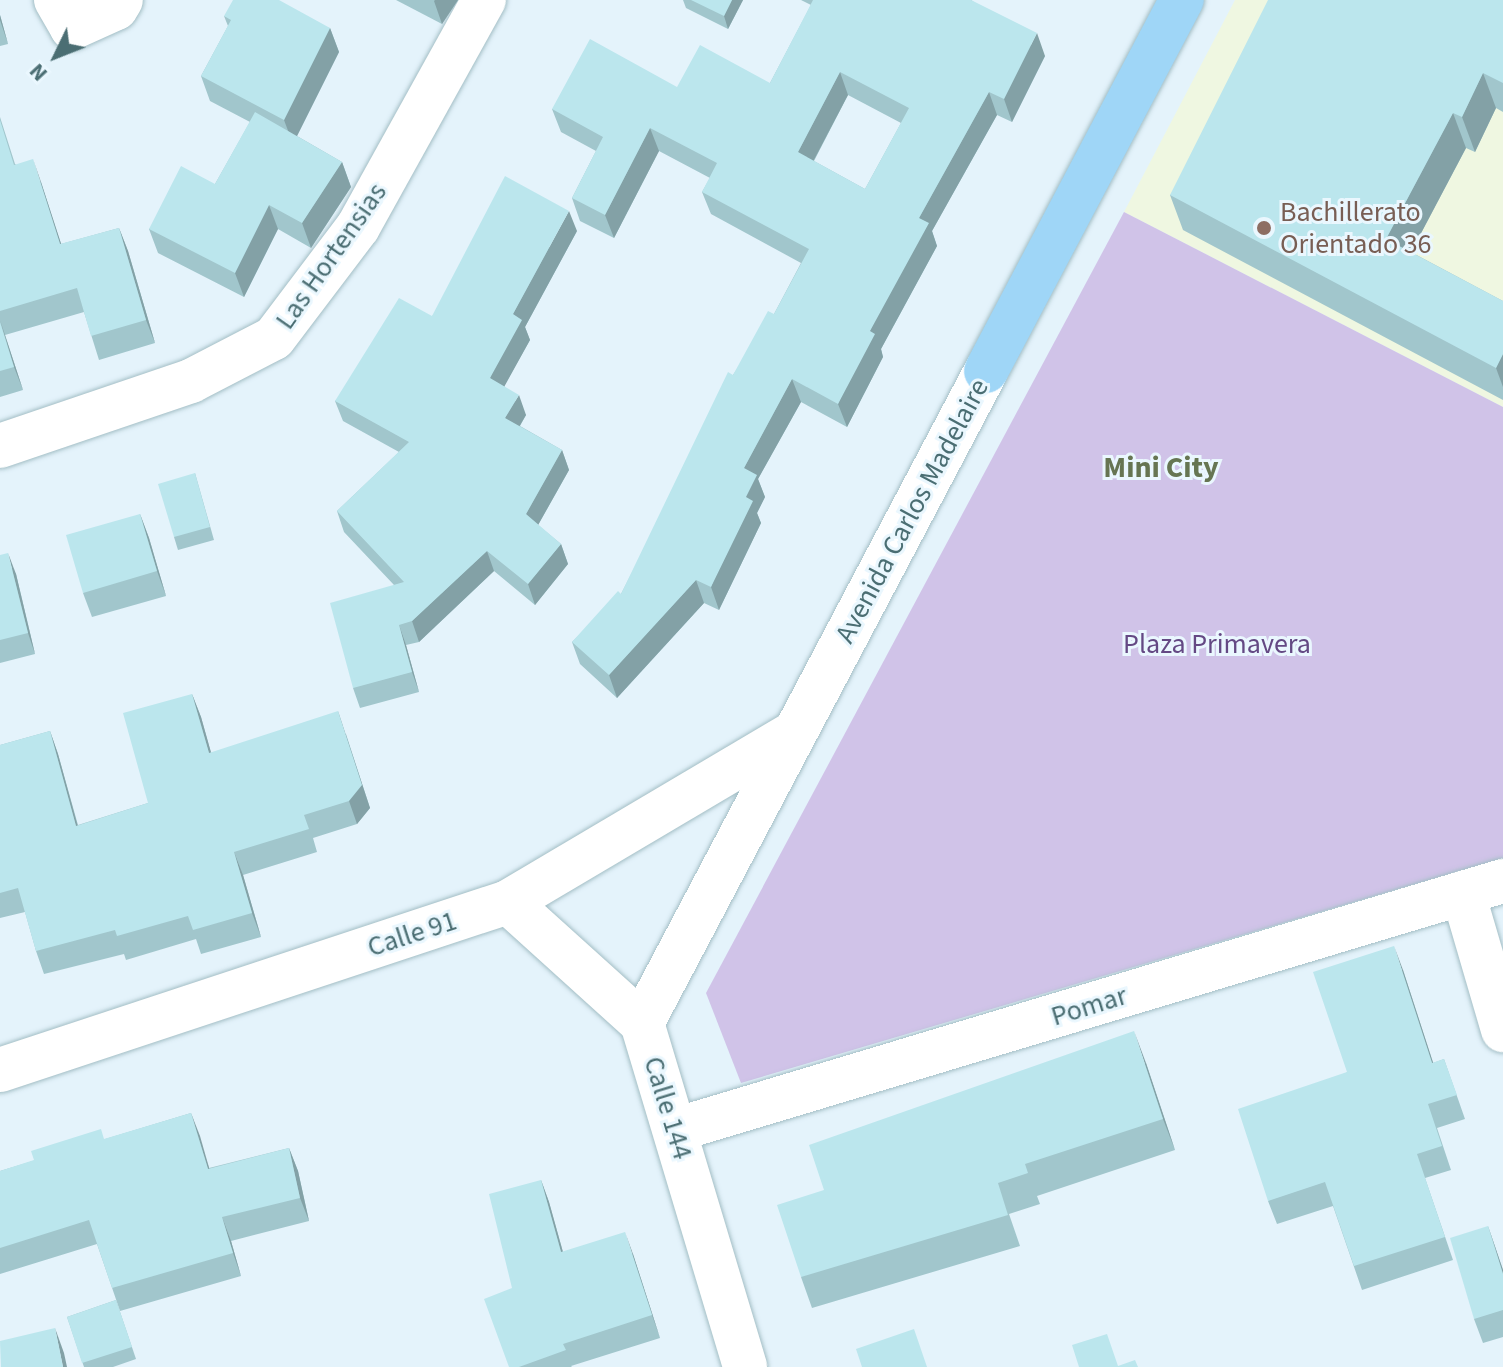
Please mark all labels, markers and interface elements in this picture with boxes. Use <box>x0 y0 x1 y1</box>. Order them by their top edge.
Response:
north arrow <box>16 16 96 96</box>
text: N <box>22 56 55 89</box>
street label: Las Hortensias <box>268 176 394 336</box>
place label: Bachillerato Orientado 36 <box>1280 195 1432 261</box>
marker: Bachillerato Orientado 36 <box>1255 219 1273 237</box>
street label: Avenida Carlos Madelaire <box>828 373 996 649</box>
district label: Mini City <box>1103 450 1219 486</box>
park label: Plaza Primavera <box>1123 627 1311 661</box>
street label: Calle 91 <box>363 904 461 964</box>
street label: Pomar <box>1047 979 1131 1033</box>
street label: Calle 144 <box>636 1053 700 1163</box>

